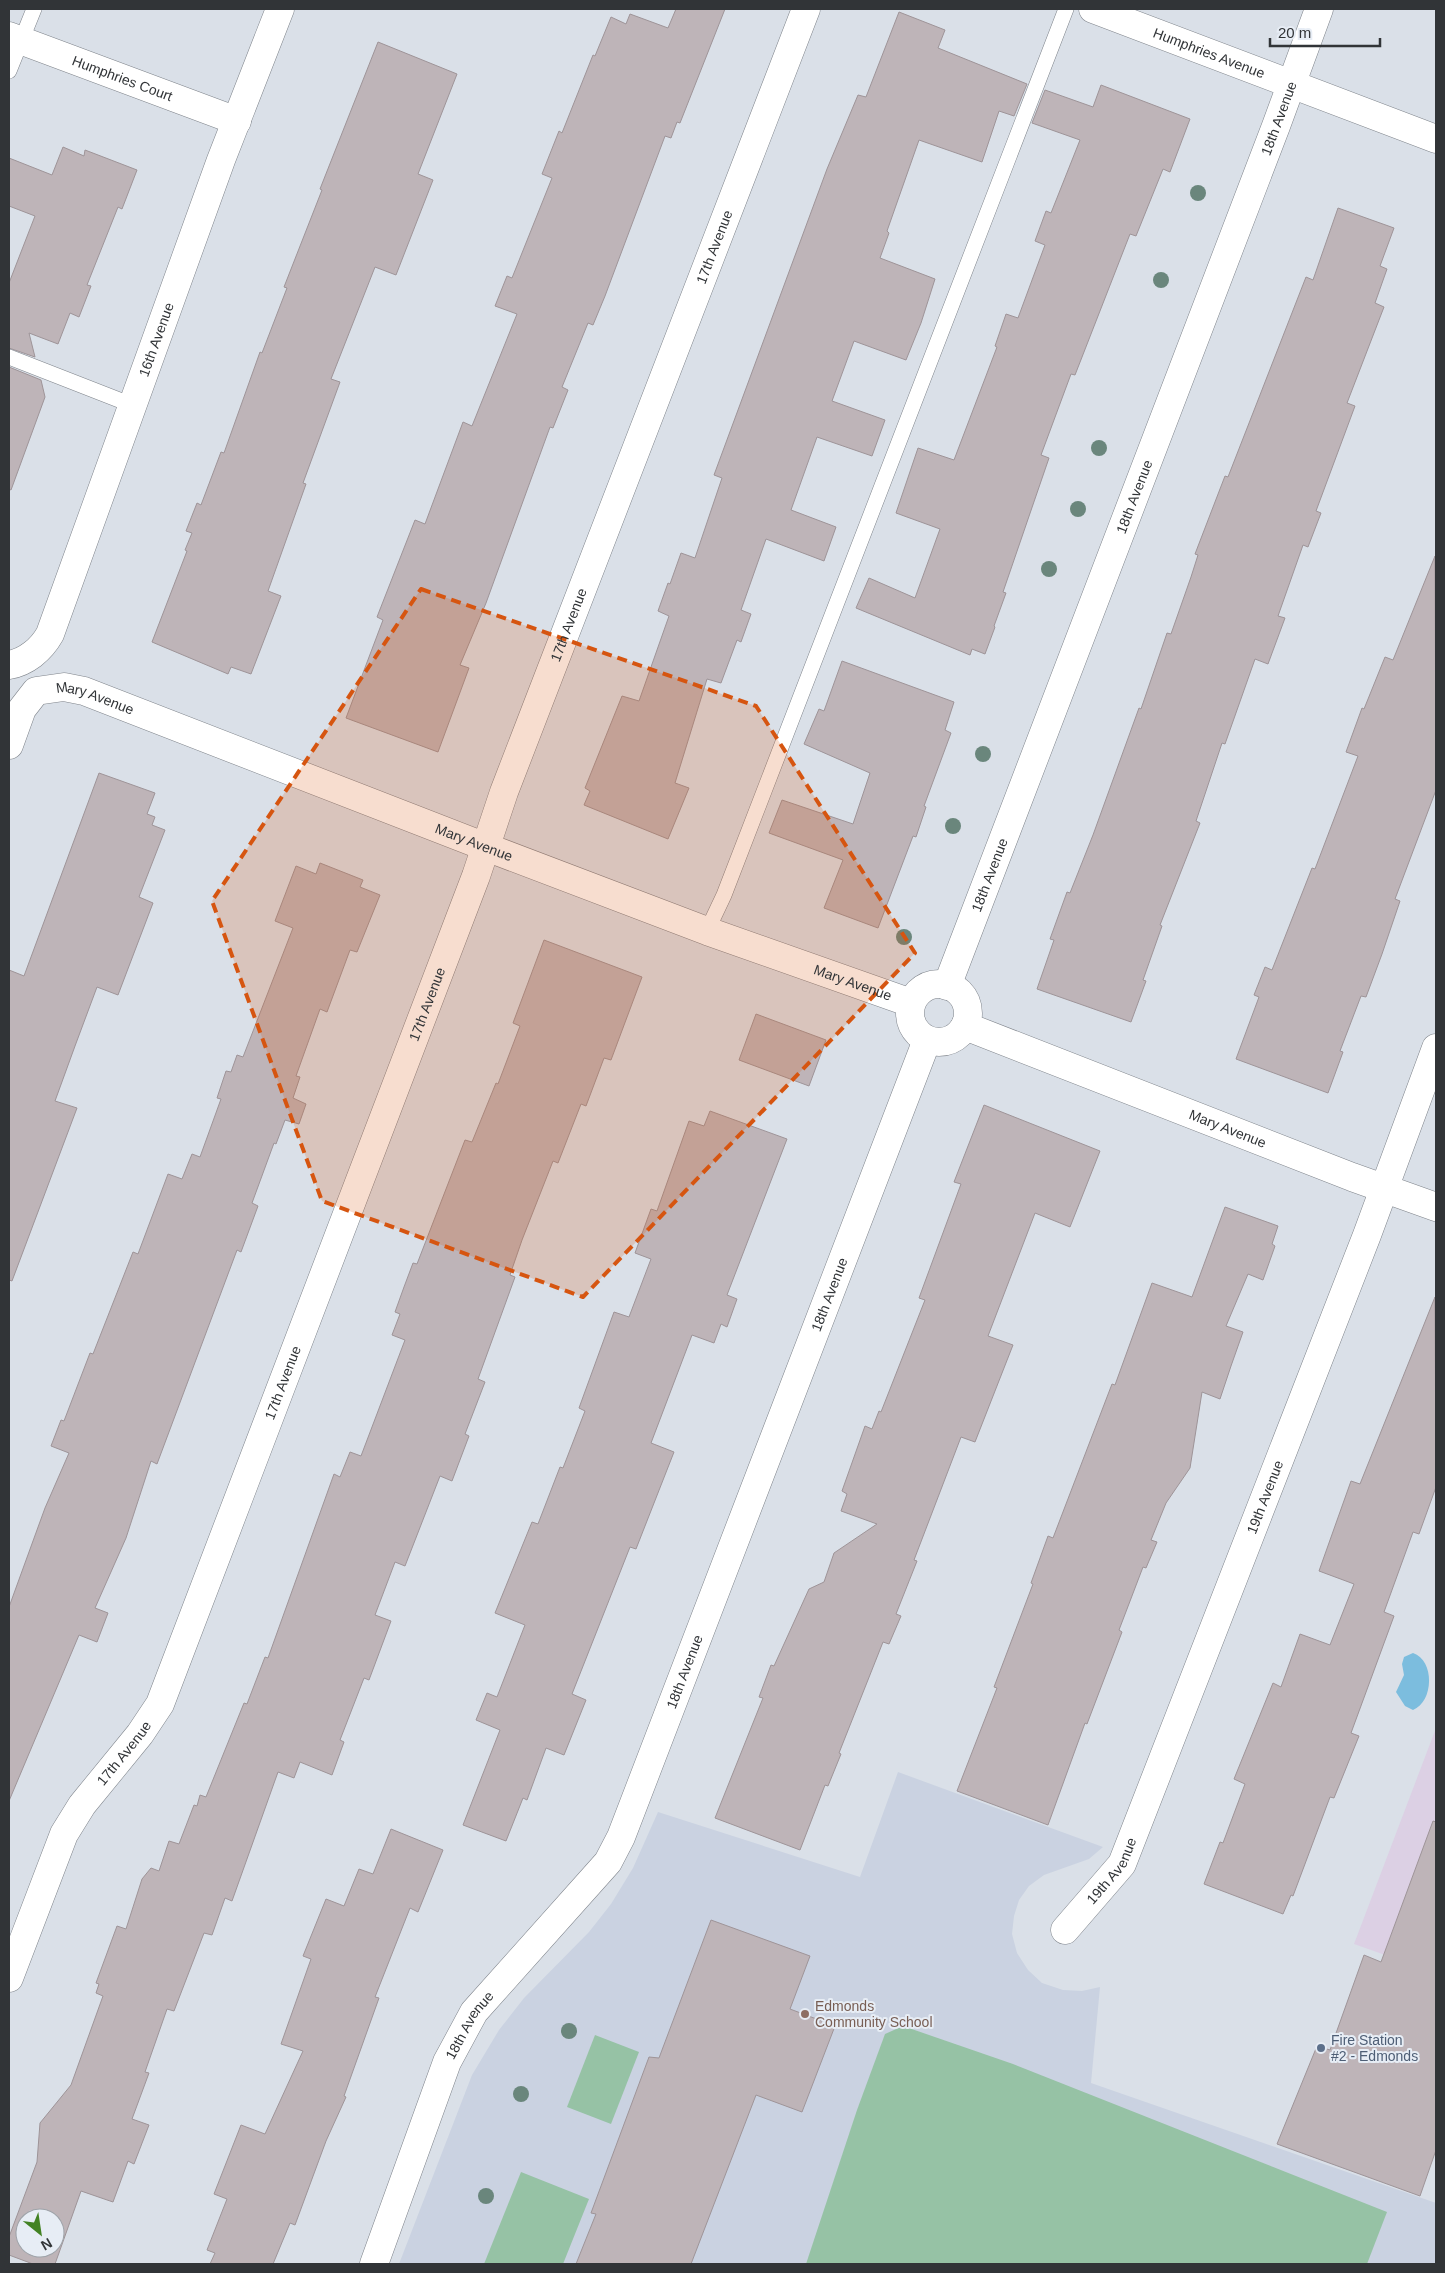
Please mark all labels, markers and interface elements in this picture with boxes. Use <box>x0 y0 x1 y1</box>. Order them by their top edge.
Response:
scale bar <box>1270 15 1380 47</box>
text: 20 m <box>1278 24 1311 41</box>
street label: Humphries Avenue <box>1151 25 1267 81</box>
street label: Humphries Court <box>70 52 175 104</box>
street label: 18th Avenue <box>1258 79 1300 157</box>
street label: 17th Avenue <box>693 208 736 286</box>
street label: 16th Avenue <box>136 300 177 379</box>
street label: 18th Avenue <box>1113 457 1156 536</box>
street label: 17th Avenue <box>547 586 590 664</box>
street label: Mary Avenue <box>55 679 137 718</box>
street label: Mary Avenue <box>433 820 515 864</box>
street label: 18th Avenue <box>968 836 1011 914</box>
street label: Mary Avenue <box>812 961 894 1004</box>
street label: 17th Avenue <box>406 965 448 1043</box>
street label: Mary Avenue <box>1187 1106 1269 1151</box>
street label: 18th Avenue <box>808 1255 851 1334</box>
street label: 17th Avenue <box>261 1343 304 1422</box>
street label: 19th Avenue <box>1243 1458 1287 1536</box>
street label: 18th Avenue <box>663 1632 706 1711</box>
street label: 17th Avenue <box>93 1718 154 1788</box>
street label: 19th Avenue <box>1083 1835 1140 1907</box>
street label: 18th Avenue <box>442 1988 497 2062</box>
place label: Edmonds Community School <box>815 1998 933 2030</box>
marker: Edmonds Community School <box>799 2008 811 2020</box>
place label: Fire Station #2 - Edmonds <box>1331 2032 1418 2064</box>
marker: Fire Station #2 - Edmonds <box>1315 2042 1327 2054</box>
north arrow <box>15 2208 65 2258</box>
text: N <box>38 2235 55 2254</box>

